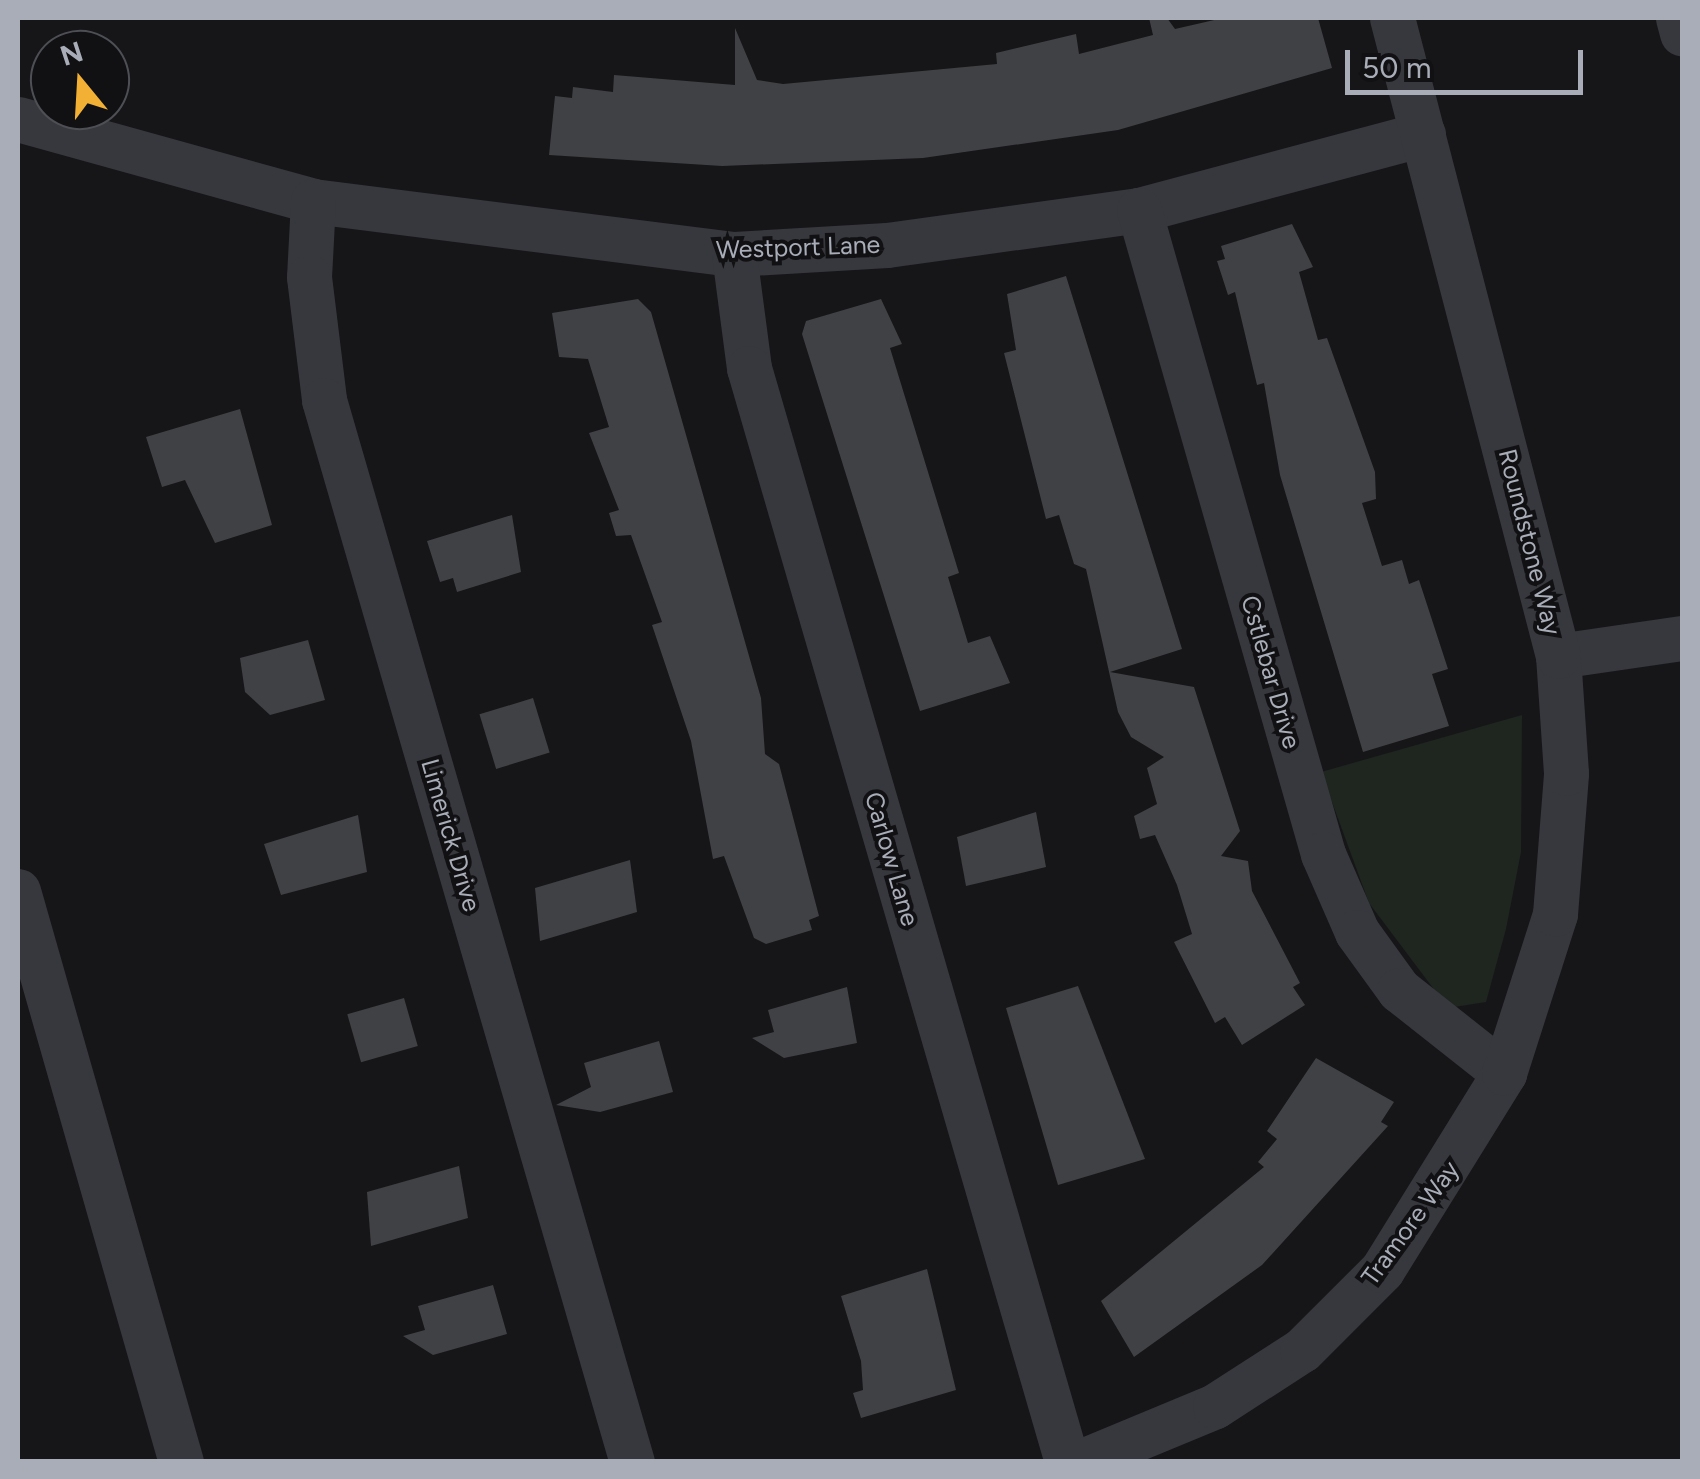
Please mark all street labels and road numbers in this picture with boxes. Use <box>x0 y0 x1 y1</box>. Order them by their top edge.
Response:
street label: Westport Lane <box>715 229 881 265</box>
street label: Roundstone Way <box>1492 446 1568 638</box>
street label: Cstlebar Drive <box>1235 592 1307 752</box>
street label: Limerick Drive <box>415 755 487 915</box>
street label: Carlow Lane <box>859 789 925 929</box>
street label: Tramore Way <box>1355 1155 1465 1291</box>

